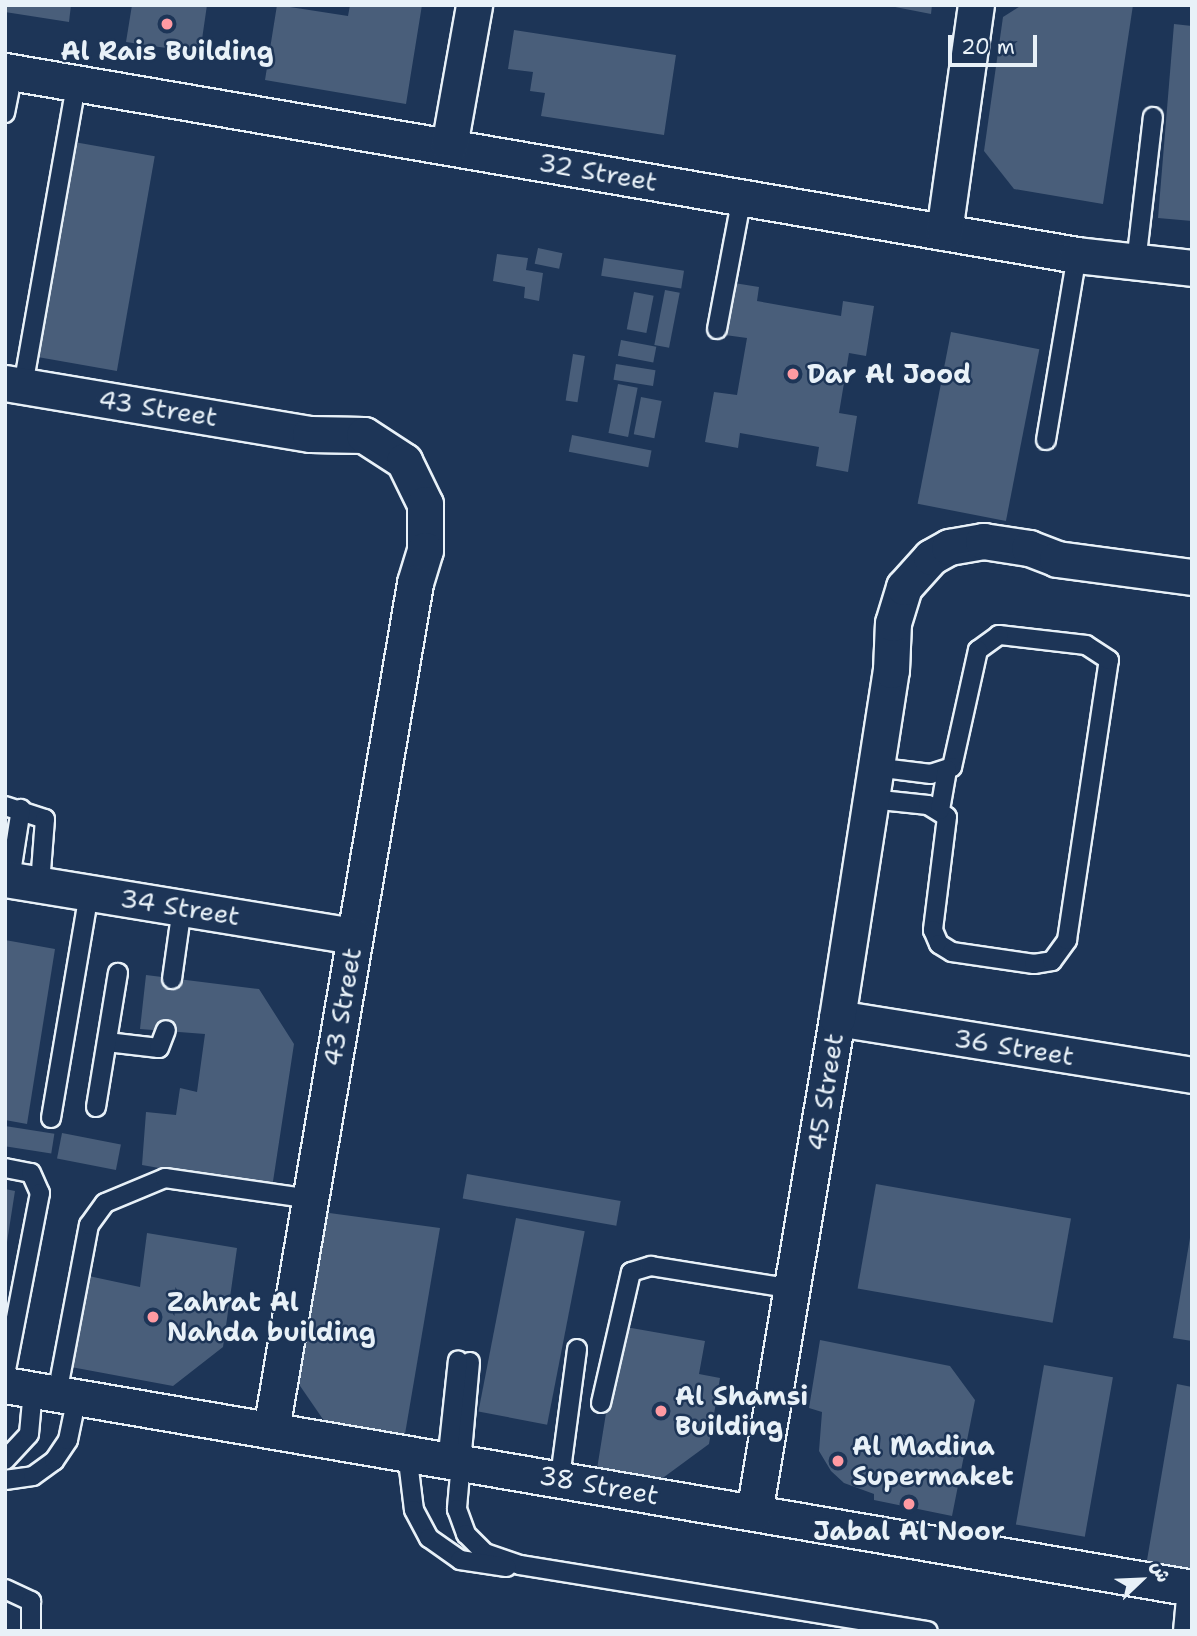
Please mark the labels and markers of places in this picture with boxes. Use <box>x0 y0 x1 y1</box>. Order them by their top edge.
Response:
marker: Al Rais Building <box>159 16 175 32</box>
place label: Al Rais Building <box>60 35 274 67</box>
place label: Dar Al Jood <box>807 358 971 390</box>
marker: Dar Al Jood <box>785 366 801 382</box>
place label: Zahrat Al Nahda building <box>167 1286 376 1348</box>
marker: Zahrat Al Nahda building <box>145 1309 161 1325</box>
place label: Al Shamsi Building <box>675 1380 808 1442</box>
marker: Al Shamsi Building <box>653 1403 669 1419</box>
place label: Al Madina Supermaket <box>852 1430 1014 1492</box>
marker: Al Madina Supermaket <box>830 1453 846 1469</box>
marker: Jabal Al Noor <box>901 1496 917 1512</box>
place label: Jabal Al Noor <box>813 1515 1005 1547</box>

